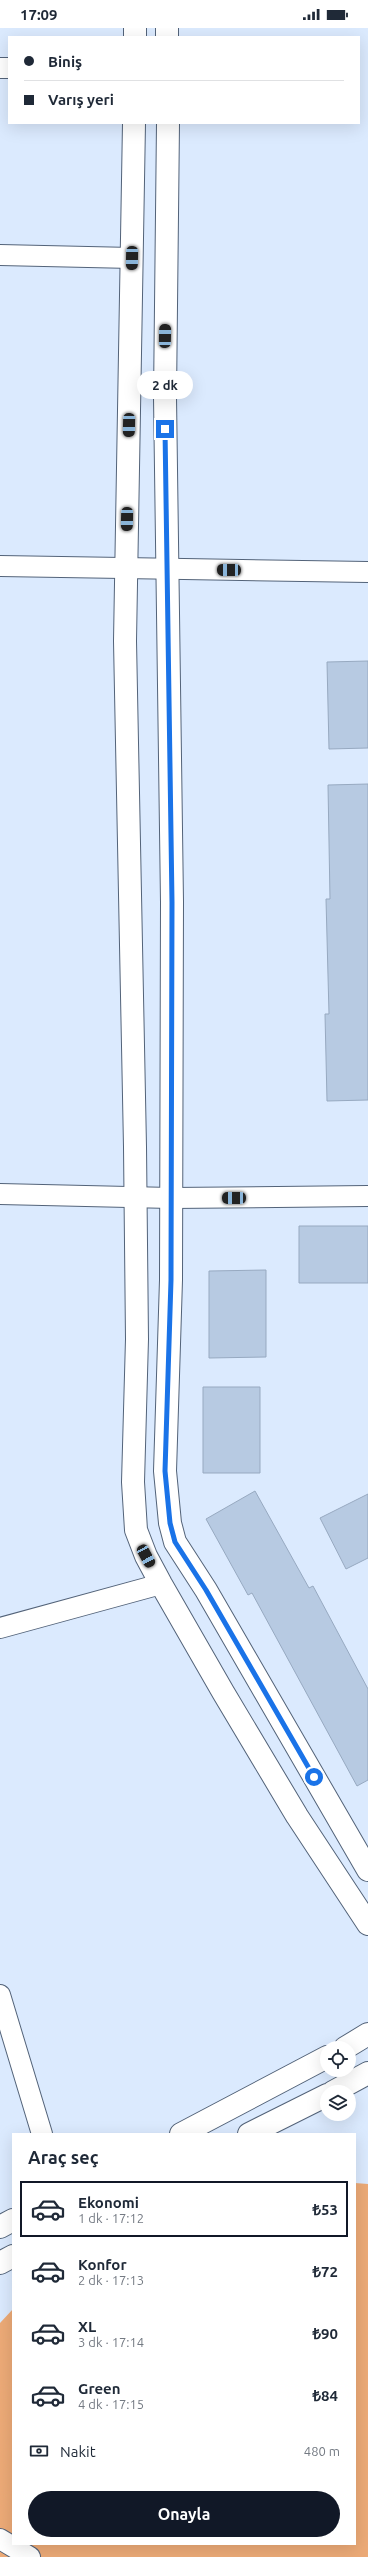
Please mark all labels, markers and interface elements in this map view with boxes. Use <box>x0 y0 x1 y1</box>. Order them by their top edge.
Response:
text: 17:09 <box>20 6 58 23</box>
text: Biniş <box>48 53 82 70</box>
text: Varış yeri <box>48 91 114 108</box>
car <box>126 246 138 270</box>
car <box>159 324 171 348</box>
callout: 2 dk <box>137 371 193 399</box>
text: 2 dk <box>152 378 178 392</box>
car <box>123 413 135 437</box>
route end <box>156 420 174 438</box>
car <box>121 507 133 531</box>
car <box>217 564 241 576</box>
car <box>222 1192 246 1204</box>
car <box>135 1543 157 1569</box>
route start <box>305 1768 323 1786</box>
map controls <box>320 2041 356 2121</box>
button: locate <box>320 2041 356 2077</box>
button: layers <box>320 2085 356 2121</box>
text: Araç seç <box>28 2147 99 2167</box>
icon: car <box>30 2191 66 2227</box>
text: Ekonomi <box>78 2194 139 2211</box>
text: ₺53 <box>312 2201 338 2218</box>
text: 1 dk · 17:12 <box>78 2211 144 2225</box>
icon: car <box>30 2253 66 2289</box>
text: Konfor <box>78 2256 127 2273</box>
text: ₺72 <box>312 2263 338 2280</box>
text: 2 dk · 17:13 <box>78 2273 144 2287</box>
icon: car <box>30 2315 66 2351</box>
text: XL <box>78 2318 96 2335</box>
text: ₺90 <box>312 2325 338 2342</box>
text: 3 dk · 17:14 <box>78 2335 144 2349</box>
icon: car <box>30 2377 66 2413</box>
text: Green <box>78 2380 120 2397</box>
text: ₺84 <box>312 2387 338 2404</box>
text: 4 dk · 17:15 <box>78 2397 144 2411</box>
icon: cash <box>28 2440 50 2462</box>
text: Nakit <box>60 2443 96 2460</box>
text: 480 m <box>304 2444 340 2458</box>
button: Onayla <box>28 2491 340 2537</box>

